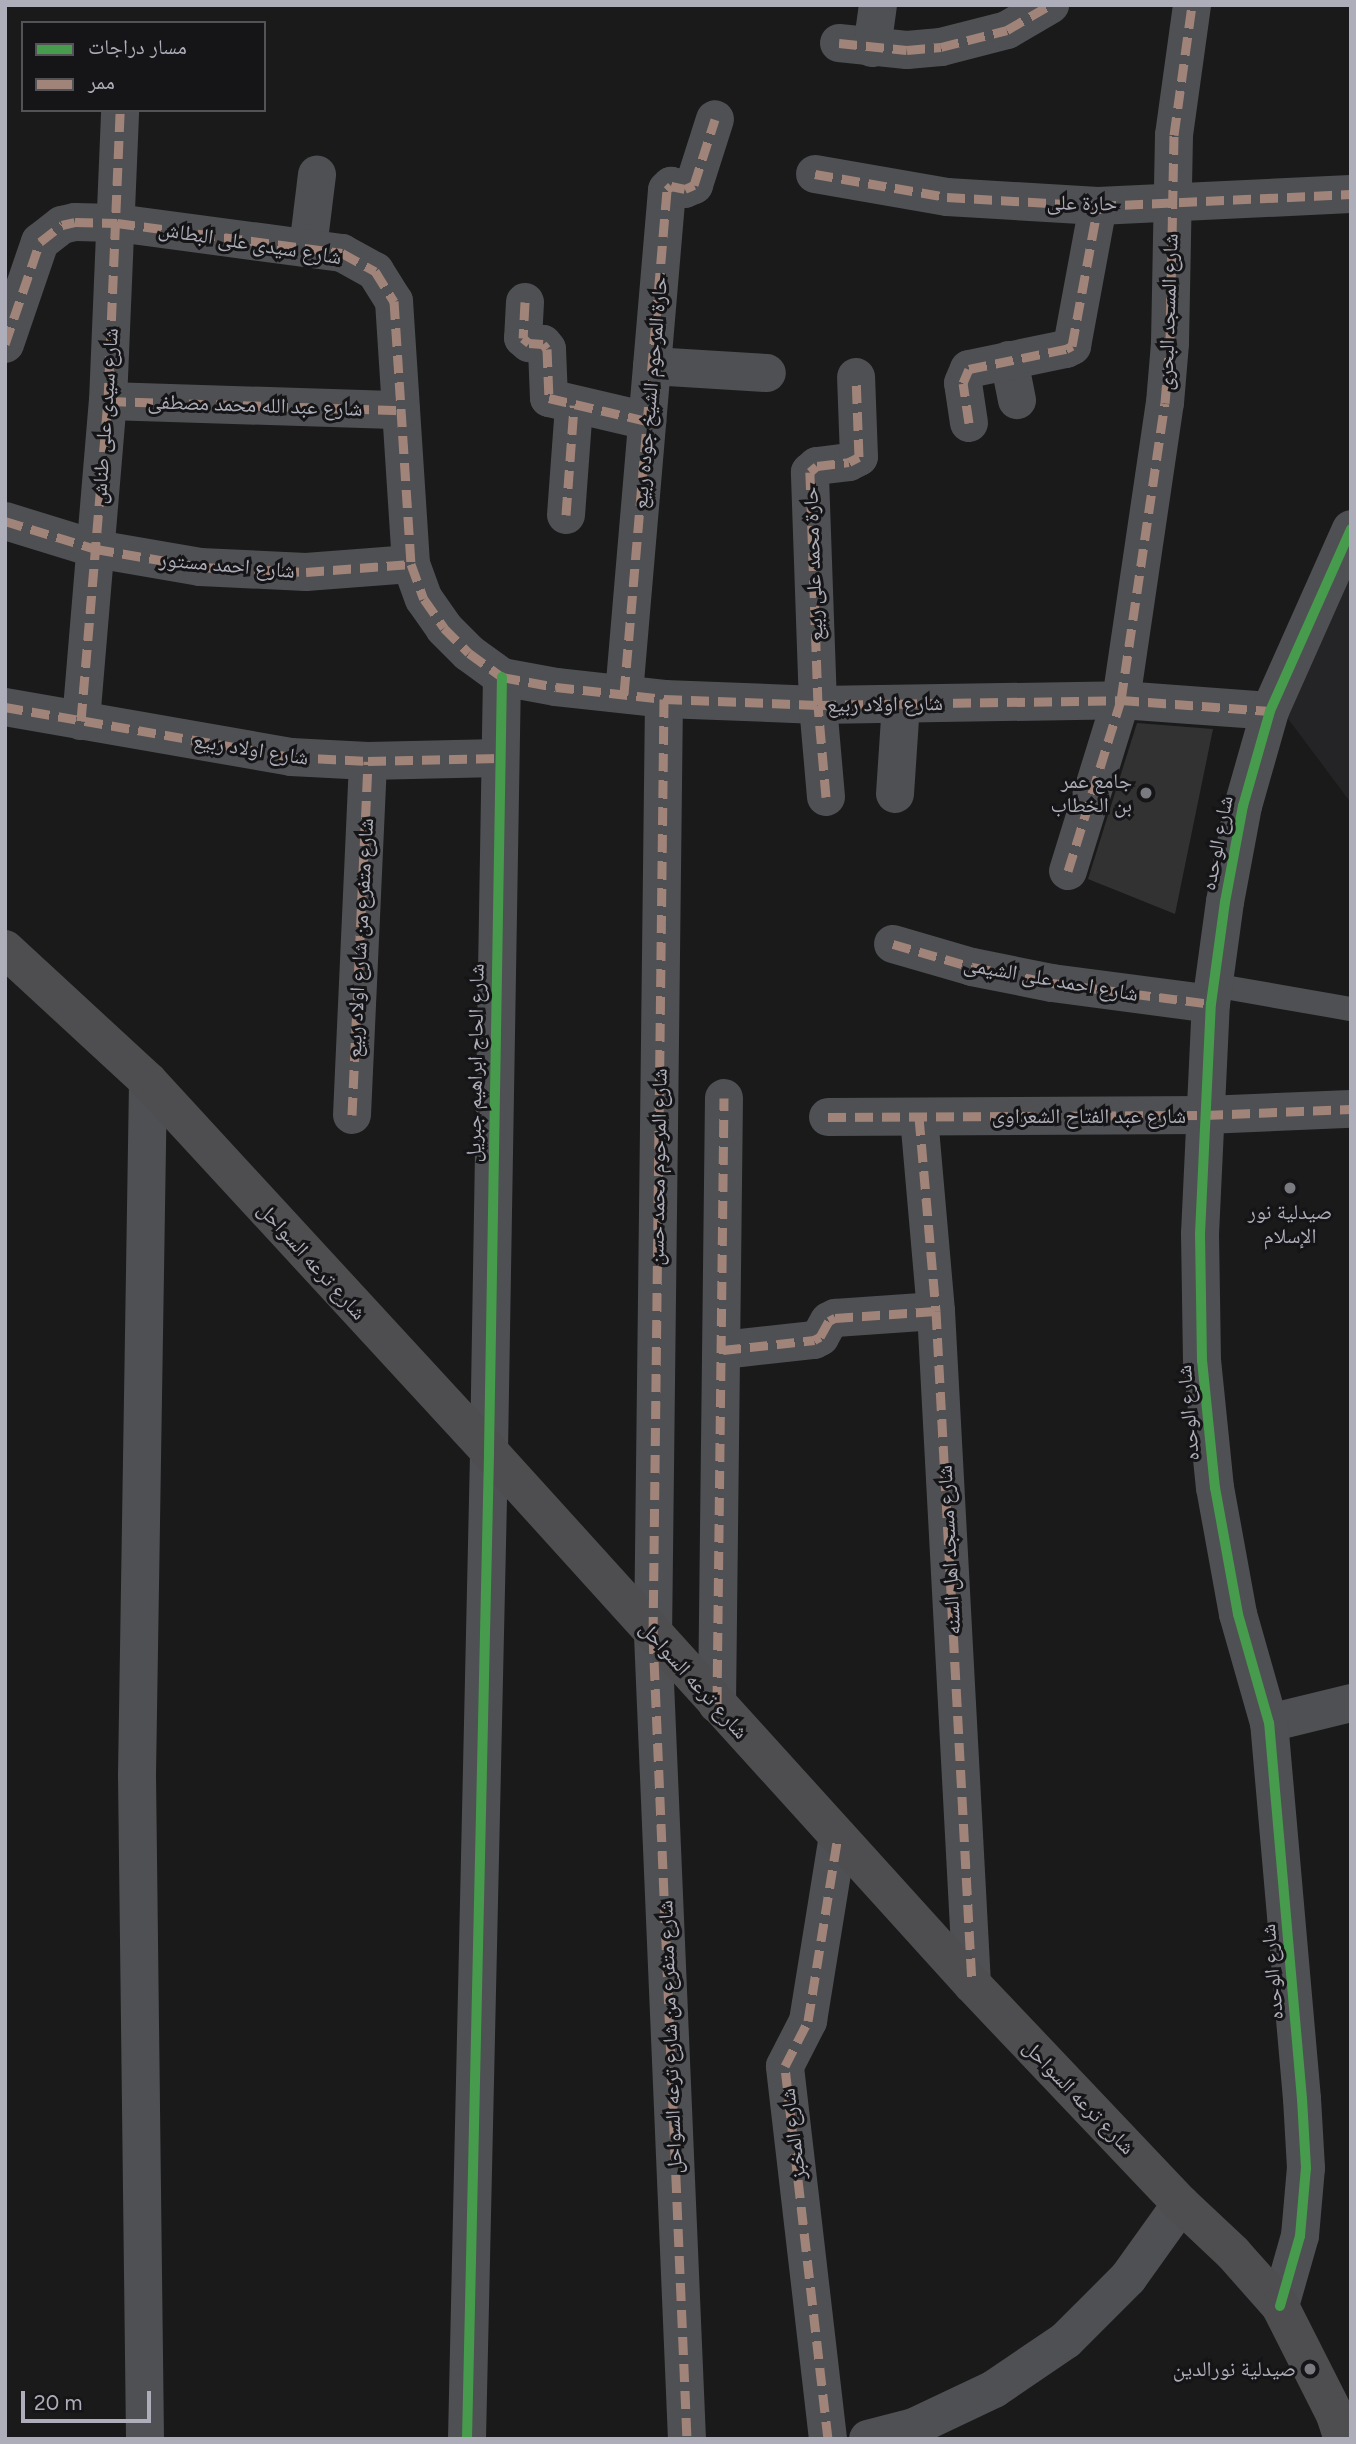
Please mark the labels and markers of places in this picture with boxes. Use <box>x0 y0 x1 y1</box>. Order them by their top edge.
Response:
place label: جامع عمر بن الخطاب <box>1051 768 1132 818</box>
marker: جامع عمر بن الخطاب <box>1138 785 1154 801</box>
marker: صيدلية نور الإسلام <box>1282 1180 1298 1196</box>
place label: صيدلية نور الإسلام <box>1248 1199 1332 1249</box>
place label: صيدلية نورالدين <box>1173 2356 1296 2382</box>
marker: صيدلية نورالدين <box>1302 2361 1318 2377</box>

